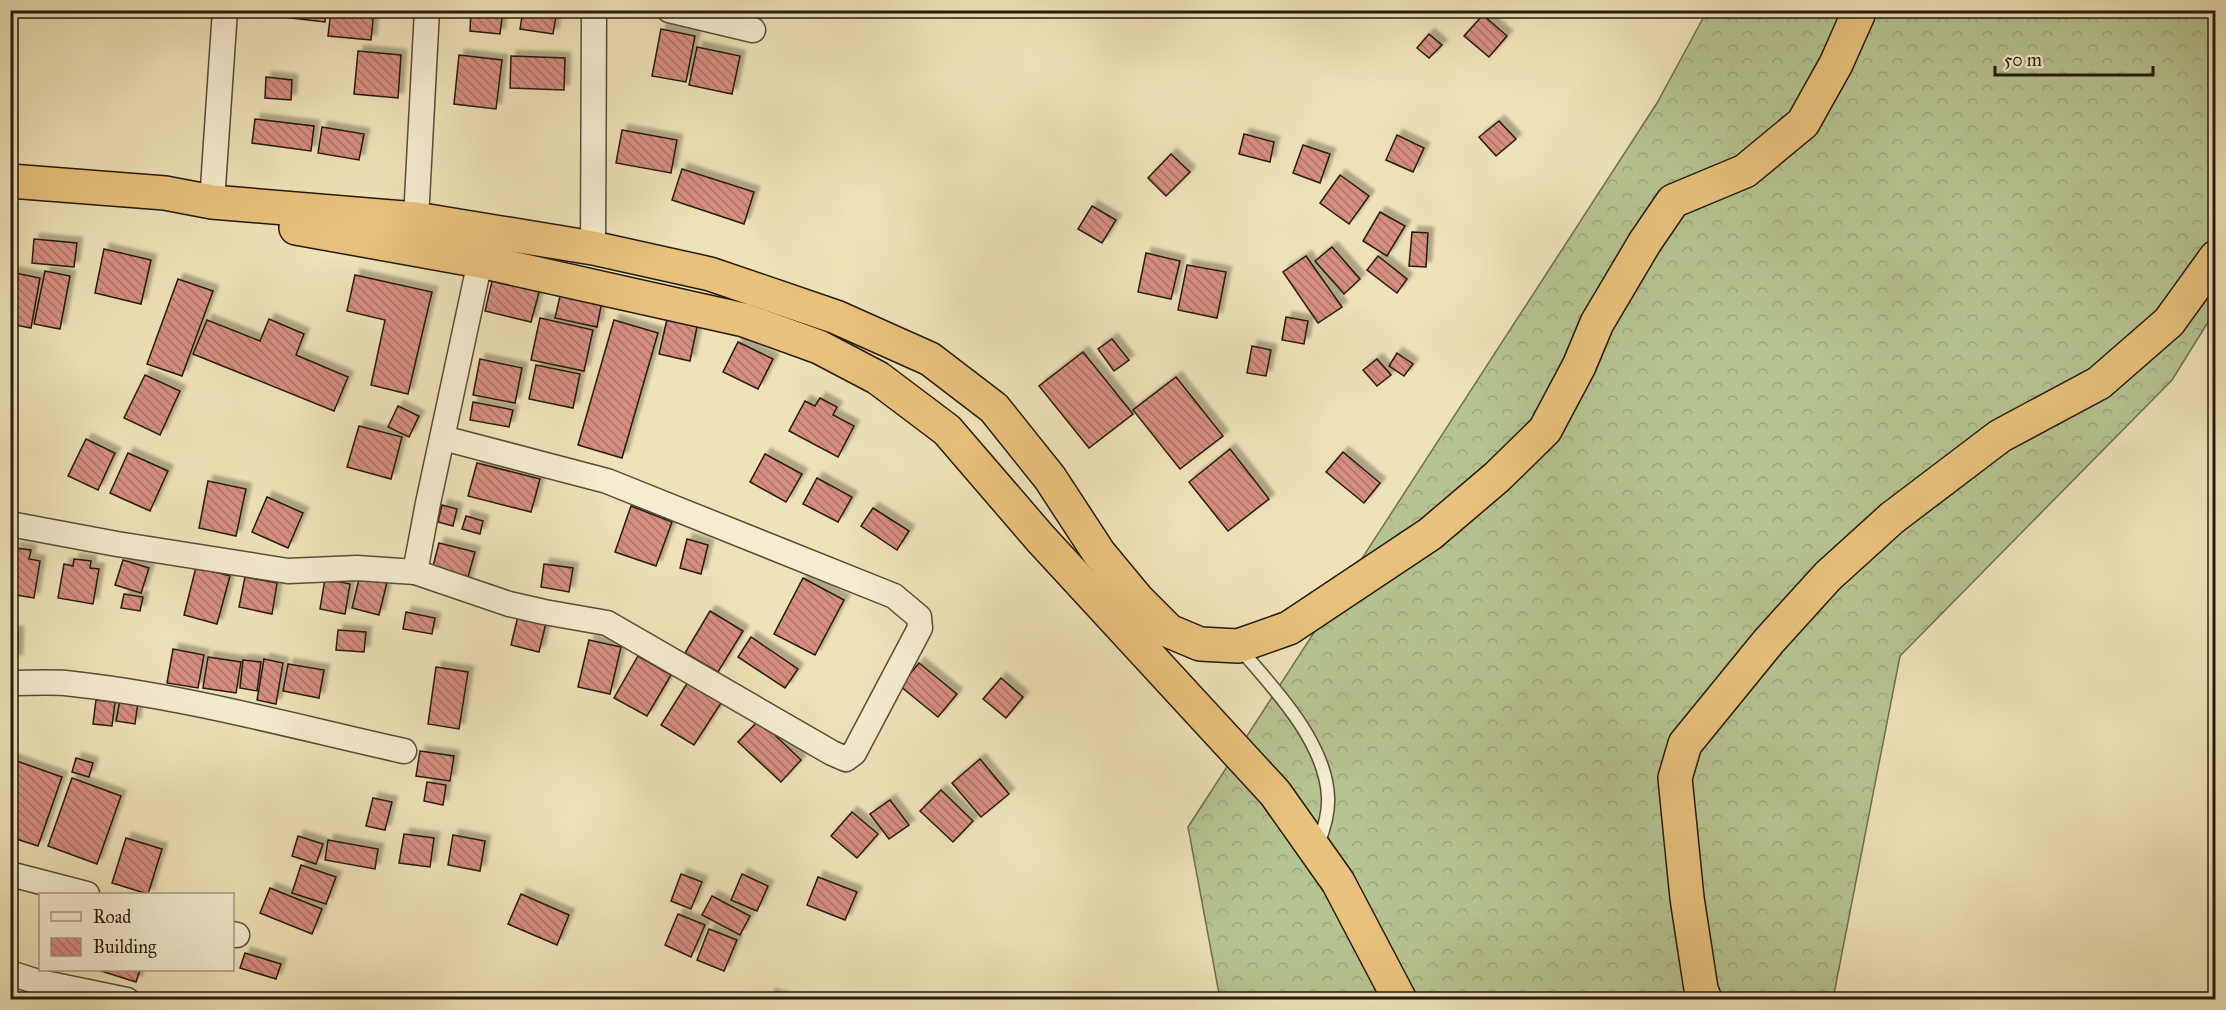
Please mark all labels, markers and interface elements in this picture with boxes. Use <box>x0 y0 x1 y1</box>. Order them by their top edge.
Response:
scale bar <box>1995 39 2152 77</box>
text: 50 m <box>2004 49 2042 71</box>
legend <box>39 893 234 971</box>
text: Road <box>93 906 131 928</box>
text: Building <box>93 936 157 959</box>

